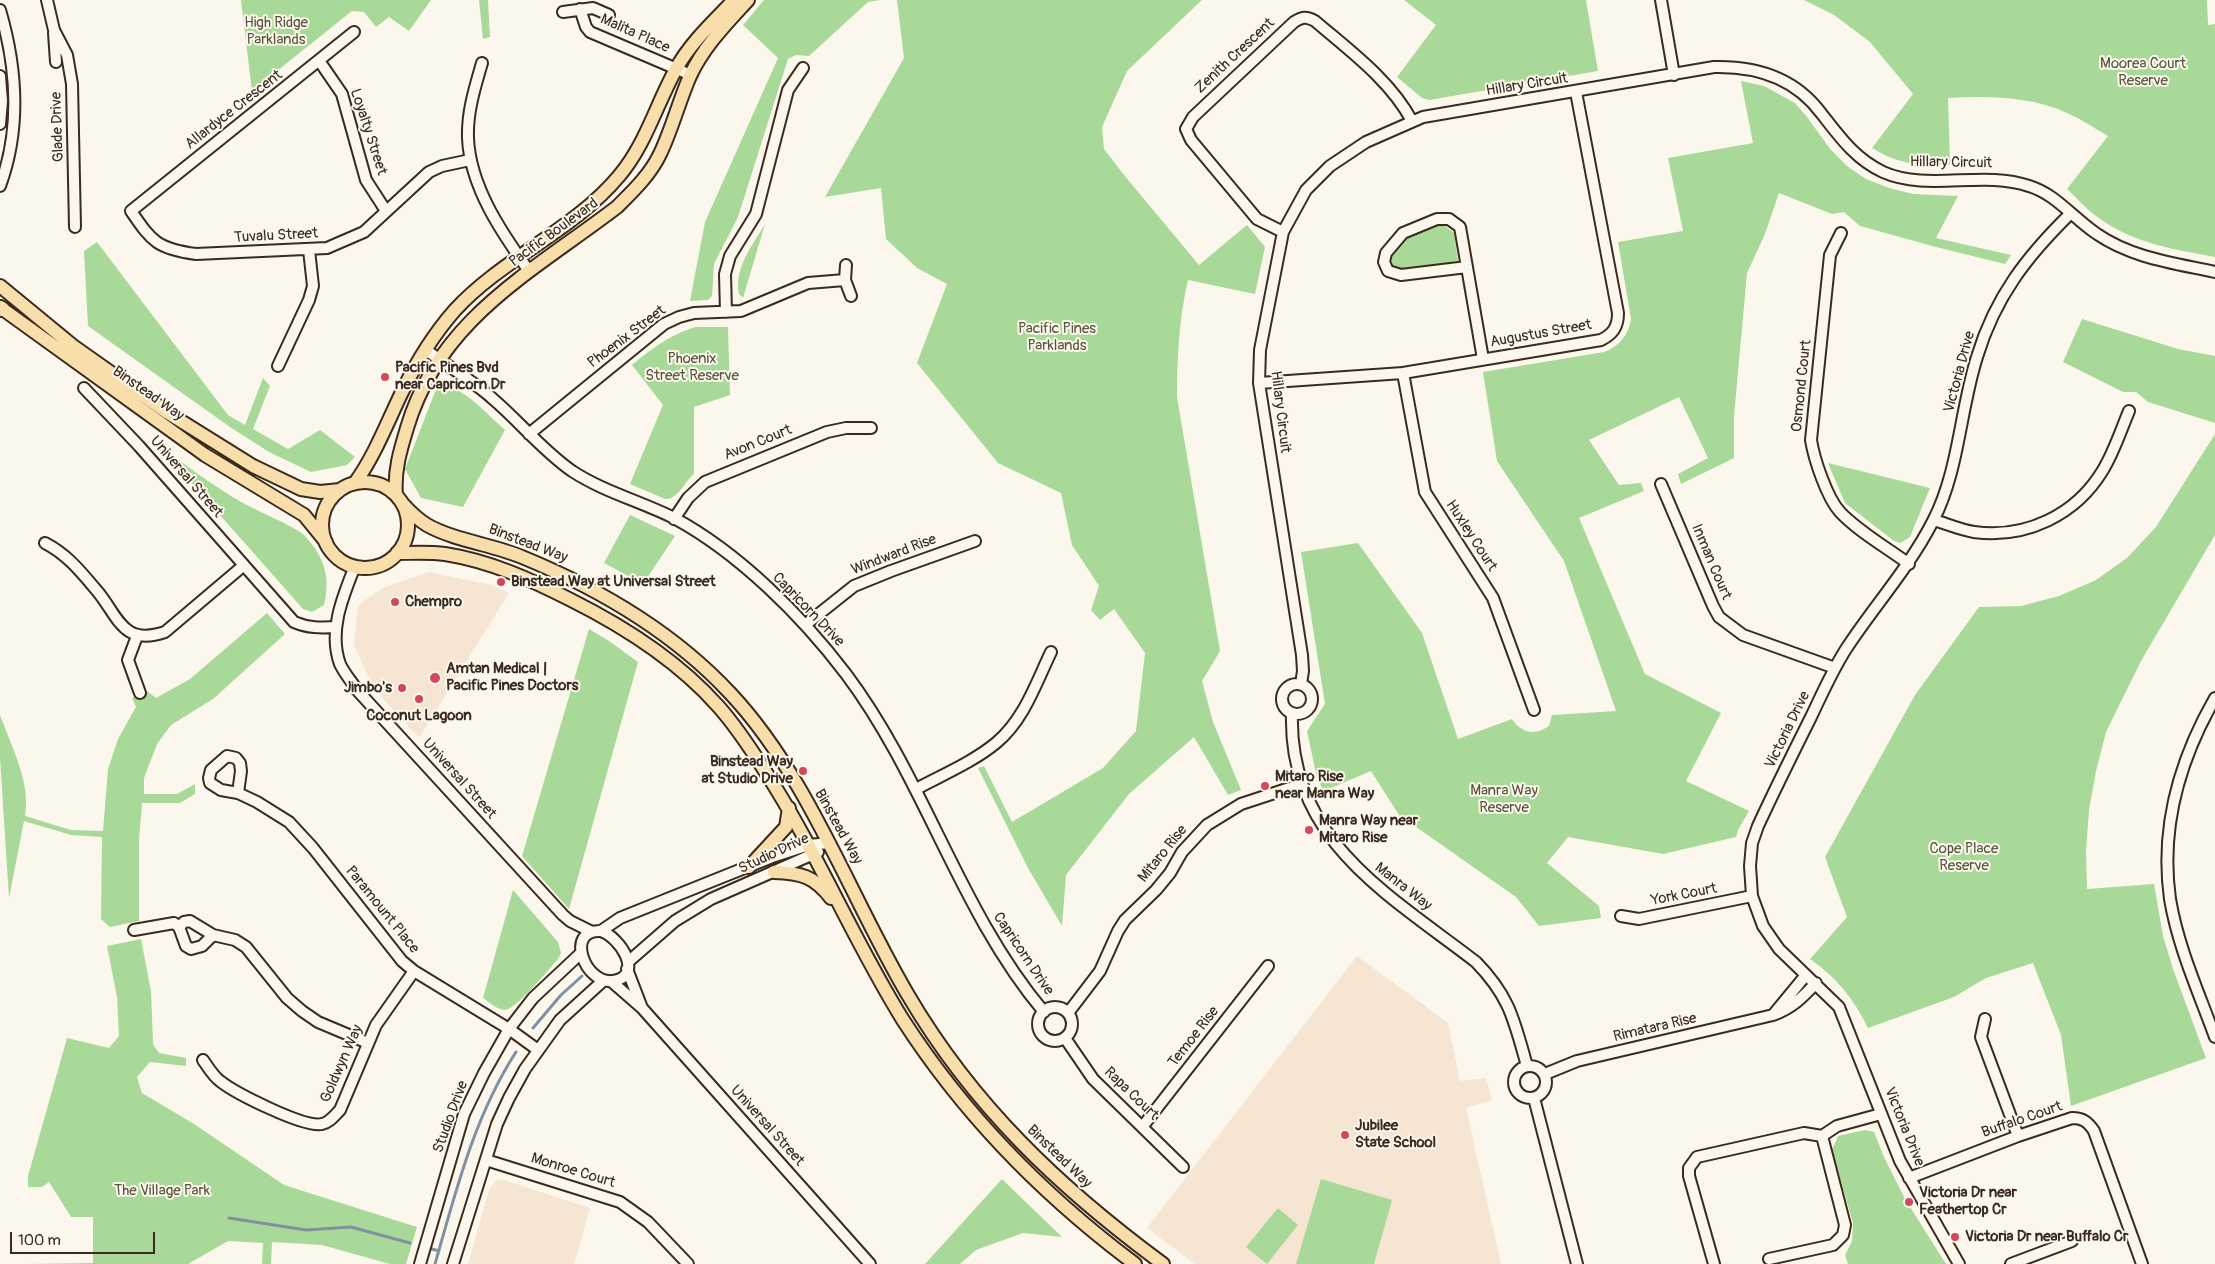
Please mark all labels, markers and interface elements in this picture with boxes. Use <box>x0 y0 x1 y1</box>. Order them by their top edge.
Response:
street label: Malita Place <box>597 11 673 57</box>
park label: High Ridge Parklands <box>244 14 308 49</box>
street label: Zenith Crescent <box>1191 15 1279 97</box>
park label: Moorea Court Reserve <box>2100 55 2186 90</box>
street label: Allardyce Crescent <box>182 66 286 154</box>
street label: Hillary Circuit <box>1485 70 1569 100</box>
street label: Loyalty Street <box>346 86 390 178</box>
street label: Glade Drive <box>48 91 68 163</box>
street label: Hillary Circuit <box>1910 153 1992 173</box>
street label: Pacific Boulevard <box>506 195 602 271</box>
street label: Tuvalu Street <box>233 225 319 247</box>
street label: Phoenix Street <box>584 302 670 372</box>
street label: Augustus Street <box>1489 316 1593 352</box>
park label: Pacific Pines Parklands <box>1018 320 1096 355</box>
street label: Victoria Drive <box>1940 329 1980 415</box>
street label: Osmond Court <box>1788 339 1816 433</box>
park label: Phoenix Street Reserve <box>645 350 739 385</box>
place label: Pacific Pines Bvd near Capricorn Dr <box>395 359 505 394</box>
street label: Binstead Way <box>109 363 187 425</box>
street label: Hillary Circuit <box>1266 370 1294 454</box>
marker: Pacific Pines Bvd near Capricorn Dr <box>379 371 391 383</box>
street label: Avon Court <box>721 421 795 465</box>
street label: Universal Street <box>146 433 226 521</box>
street label: Huxley Court <box>1441 497 1501 575</box>
street label: Binstead Way <box>486 521 570 567</box>
street label: Inman Court <box>1687 521 1735 603</box>
street label: Windward Rise <box>849 531 939 579</box>
street label: Capricorn Drive <box>768 569 848 651</box>
place label: Binstead Way at Universal Street <box>511 573 715 591</box>
marker: Binstead Way at Universal Street <box>495 576 507 588</box>
place label: Chempro <box>405 593 462 611</box>
marker: Chempro <box>389 596 401 608</box>
place label: Amtan Medical | Pacific Pines Doctors <box>446 660 578 695</box>
marker: Amtan Medical | Pacific Pines Doctors <box>428 671 442 685</box>
place label: Jimbo's <box>344 679 392 697</box>
marker: Jimbo's <box>396 682 408 694</box>
street label: Victoria Drive <box>1762 688 1814 772</box>
marker: Coconut Lagoon <box>413 693 425 705</box>
place label: Coconut Lagoon <box>366 707 472 725</box>
street label: Universal Street <box>418 735 500 823</box>
place label: Binstead Way at Studio Drive <box>701 753 793 788</box>
marker: Binstead Way at Studio Drive <box>797 765 809 777</box>
place label: Mitaro Rise near Manra Way <box>1275 768 1374 803</box>
marker: Mitaro Rise near Manra Way <box>1259 780 1271 792</box>
park label: Manra Way Reserve <box>1470 782 1538 817</box>
street label: Binstead Way <box>810 786 866 868</box>
place label: Manra Way near Mitaro Rise <box>1319 812 1418 847</box>
street label: Mitaro Rise <box>1135 822 1191 886</box>
marker: Manra Way near Mitaro Rise <box>1303 824 1315 836</box>
street label: Studio Drive <box>736 830 812 878</box>
park label: Cope Place Reserve <box>1929 840 1999 875</box>
street label: Manra Way <box>1371 859 1435 915</box>
street label: Paramount Place <box>341 863 423 957</box>
street label: York Court <box>1650 880 1718 910</box>
street label: Capricorn Drive <box>989 909 1057 999</box>
street label: Temoe Rise <box>1165 1003 1223 1071</box>
street label: Rimatara Rise <box>1612 1010 1698 1046</box>
street label: Goldwyn Way <box>317 1022 367 1106</box>
street label: Rapa Court <box>1100 1063 1162 1125</box>
street label: Studio Drive <box>430 1078 472 1156</box>
street label: Universal Street <box>726 1082 808 1170</box>
street label: Victoria Drive <box>1880 1085 1928 1169</box>
street label: Buffalo Court <box>1979 1098 2065 1142</box>
place label: Jubilee State School <box>1355 1117 1436 1152</box>
street label: Binstead Way <box>1023 1122 1095 1192</box>
marker: Jubilee State School <box>1339 1129 1351 1141</box>
street label: Monroe Court <box>529 1150 617 1192</box>
park label: The Village Park <box>114 1182 210 1200</box>
place label: Victoria Dr near Feathertop Cr <box>1919 1184 2017 1219</box>
marker: Victoria Dr near Feathertop Cr <box>1903 1196 1915 1208</box>
scale bar <box>12 1222 158 1254</box>
place label: Victoria Dr near Buffalo Cr <box>1965 1228 2128 1246</box>
text: 100 m <box>18 1231 61 1250</box>
marker: Victoria Dr near Buffalo Cr <box>1949 1231 1961 1243</box>

